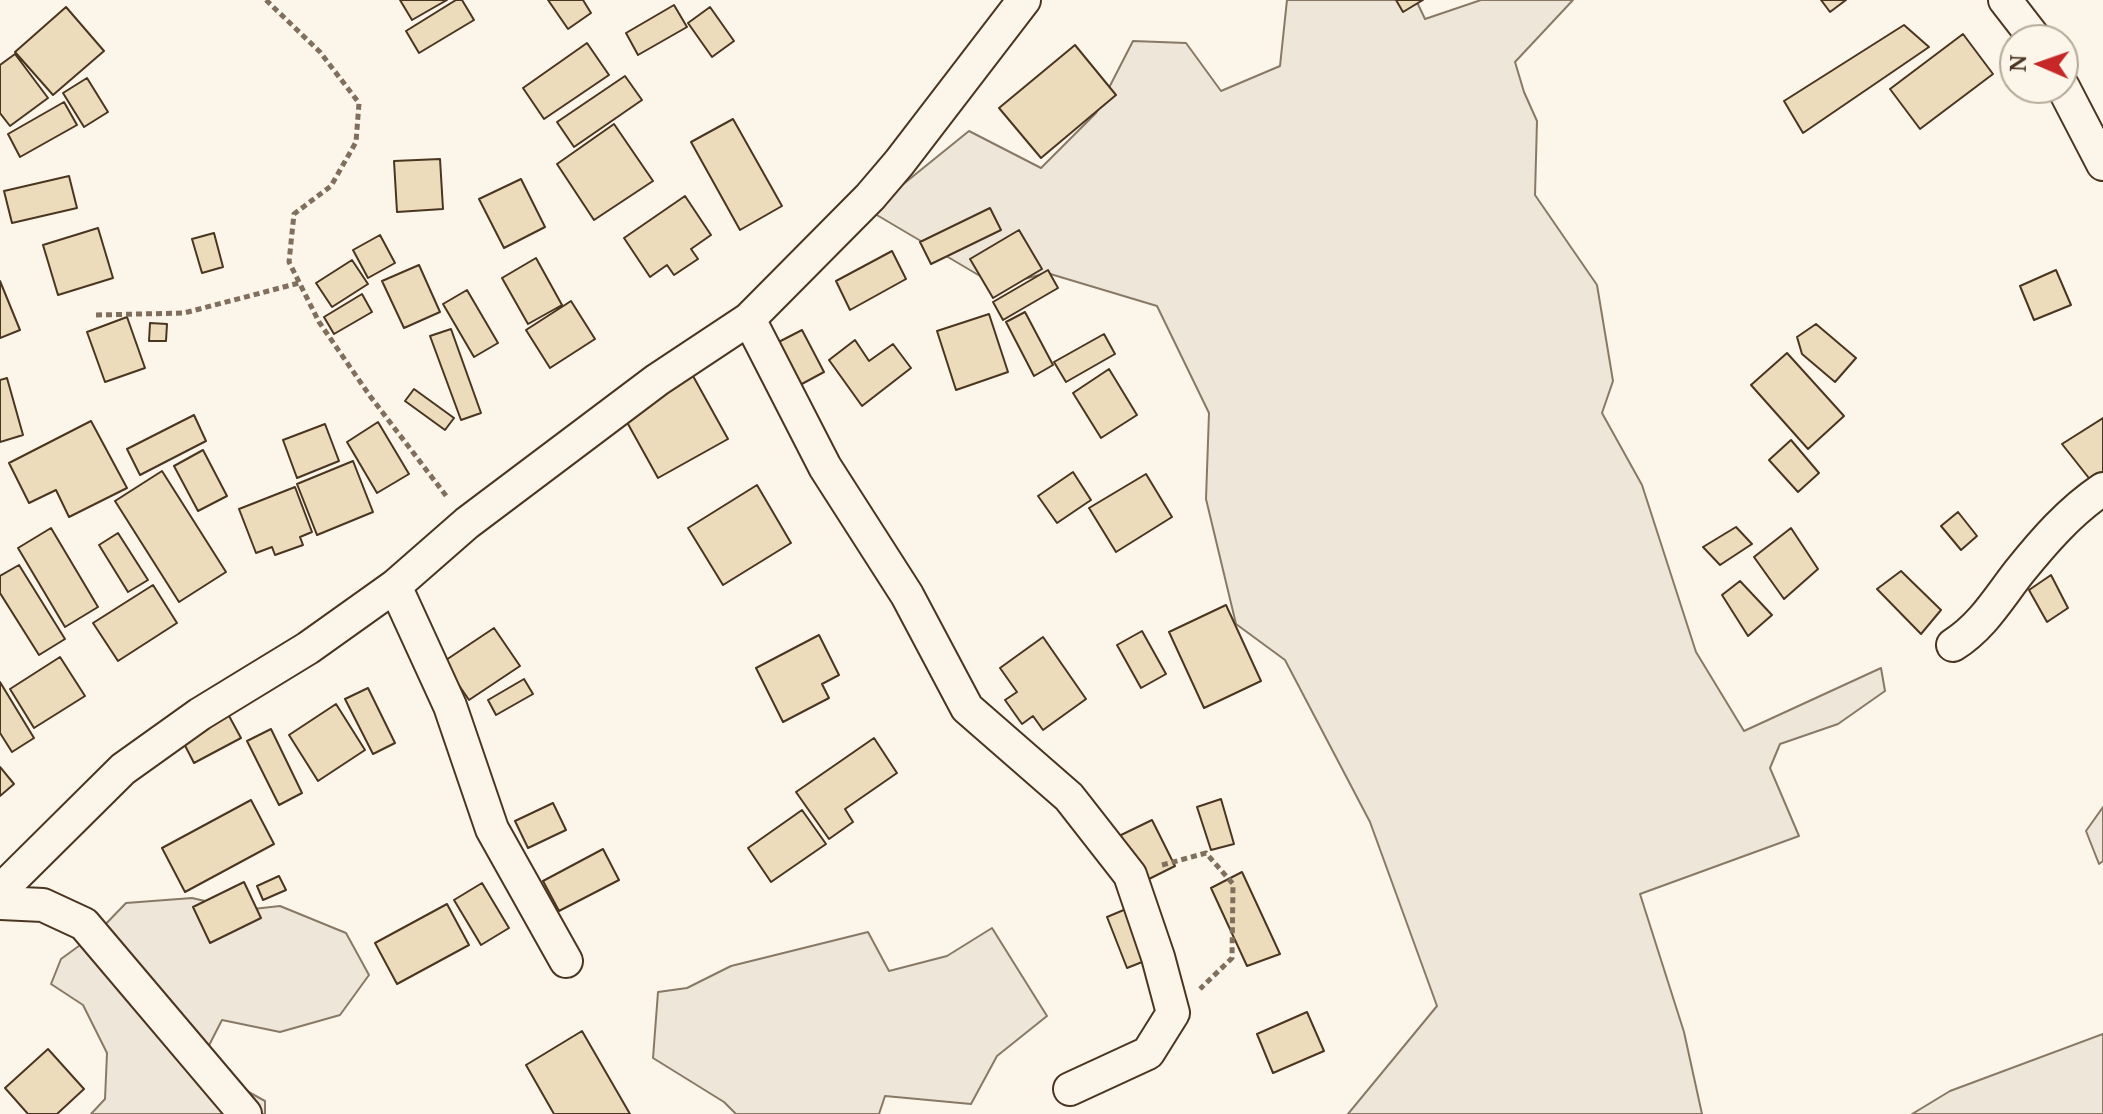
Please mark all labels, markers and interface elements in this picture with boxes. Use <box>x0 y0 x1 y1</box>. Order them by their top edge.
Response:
north arrow <box>1999 24 2079 104</box>
text: N <box>2002 54 2032 72</box>

